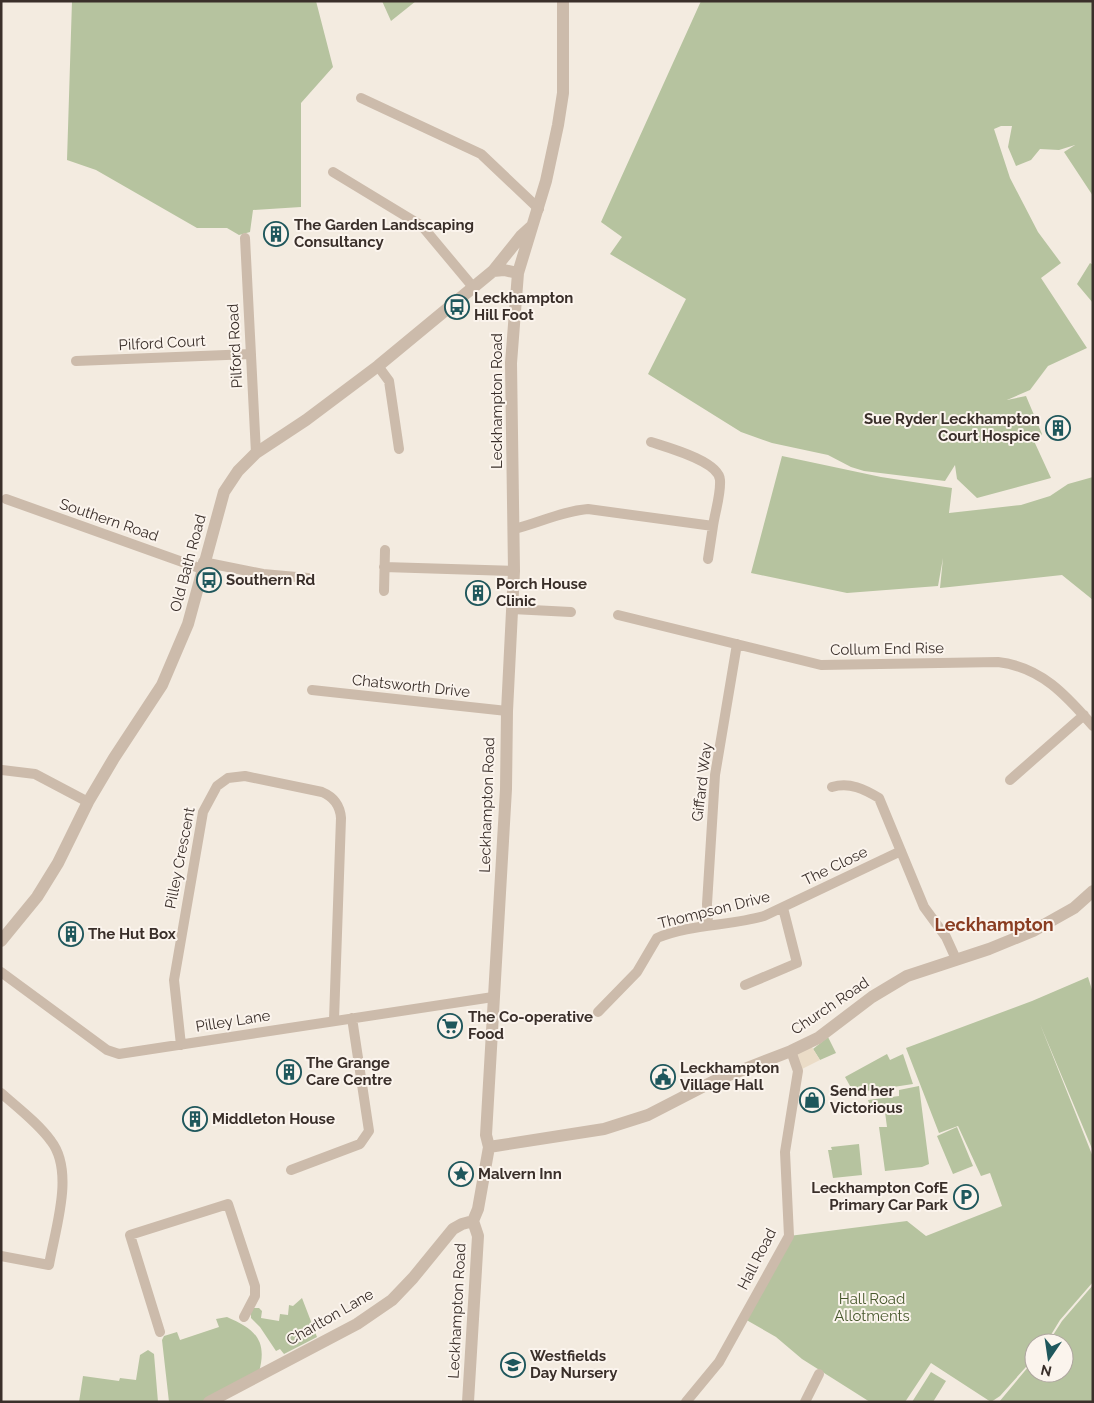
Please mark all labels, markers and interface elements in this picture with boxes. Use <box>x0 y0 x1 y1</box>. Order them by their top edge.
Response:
place label: The Garden Landscaping Consultancy <box>294 216 474 251</box>
building icon: The Garden Landscaping Consultancy <box>263 221 289 247</box>
place label: Leckhampton Hill Foot <box>474 289 573 324</box>
bus stop icon: Leckhampton Hill Foot <box>444 294 470 320</box>
street label: Pilford Road <box>224 303 246 389</box>
street label: Pilford Court <box>118 332 206 354</box>
street label: Leckhampton Road <box>488 333 506 469</box>
place label: Sue Ryder Leckhampton Court Hospice <box>864 410 1040 445</box>
building icon: Sue Ryder Leckhampton Court Hospice <box>1045 415 1071 441</box>
street label: Southern Road <box>57 495 161 545</box>
street label: Old Bath Road <box>166 512 210 614</box>
bus stop icon: Southern Rd <box>196 567 222 593</box>
place label: Southern Rd <box>226 571 316 589</box>
place label: Porch House Clinic <box>496 575 587 610</box>
building icon: Porch House Clinic <box>465 580 491 606</box>
street label: Collum End Rise <box>830 639 944 659</box>
street label: Chatsworth Drive <box>351 671 471 701</box>
street label: Leckhampton Road <box>476 737 498 873</box>
street label: Giffard Way <box>688 741 716 823</box>
street label: Pilley Crescent <box>161 806 199 910</box>
street label: The Close <box>800 843 871 889</box>
street label: Thompson Drive <box>656 887 772 933</box>
district label: Leckhampton <box>934 914 1054 935</box>
building icon: The Hut Box <box>58 921 84 947</box>
place label: The Hut Box <box>88 925 176 943</box>
street label: Church Road <box>788 973 872 1039</box>
street label: Pilley Lane <box>194 1006 272 1036</box>
place label: The Co-operative Food <box>468 1008 593 1043</box>
supermarket icon: The Co-operative Food <box>437 1013 463 1039</box>
place label: The Grange Care Centre <box>306 1054 392 1089</box>
building icon: The Grange Care Centre <box>276 1059 302 1085</box>
place label: Leckhampton Village Hall <box>680 1059 779 1094</box>
public building icon: Leckhampton Village Hall <box>650 1064 676 1090</box>
place label: Send her Victorious <box>830 1082 903 1117</box>
shop icon: Send her Victorious <box>799 1087 825 1113</box>
building icon: Middleton House <box>182 1106 208 1132</box>
place label: Middleton House <box>212 1110 335 1128</box>
place icon: Malvern Inn <box>448 1161 474 1187</box>
place label: Malvern Inn <box>478 1165 562 1183</box>
place label: Leckhampton CofE Primary Car Park <box>811 1179 949 1214</box>
parking icon: Leckhampton CofE Primary Car Park <box>953 1184 979 1210</box>
street label: Hall Road <box>734 1225 780 1293</box>
street label: Leckhampton Road <box>444 1243 470 1379</box>
street label: Charlton Lane <box>283 1285 377 1349</box>
park label: Hall Road Allotments <box>834 1290 910 1325</box>
north arrow <box>1024 1333 1074 1383</box>
place label: Westfields Day Nursery <box>530 1347 618 1382</box>
school or university icon: Westfields Day Nursery <box>500 1352 526 1378</box>
text: N <box>1039 1362 1053 1380</box>

